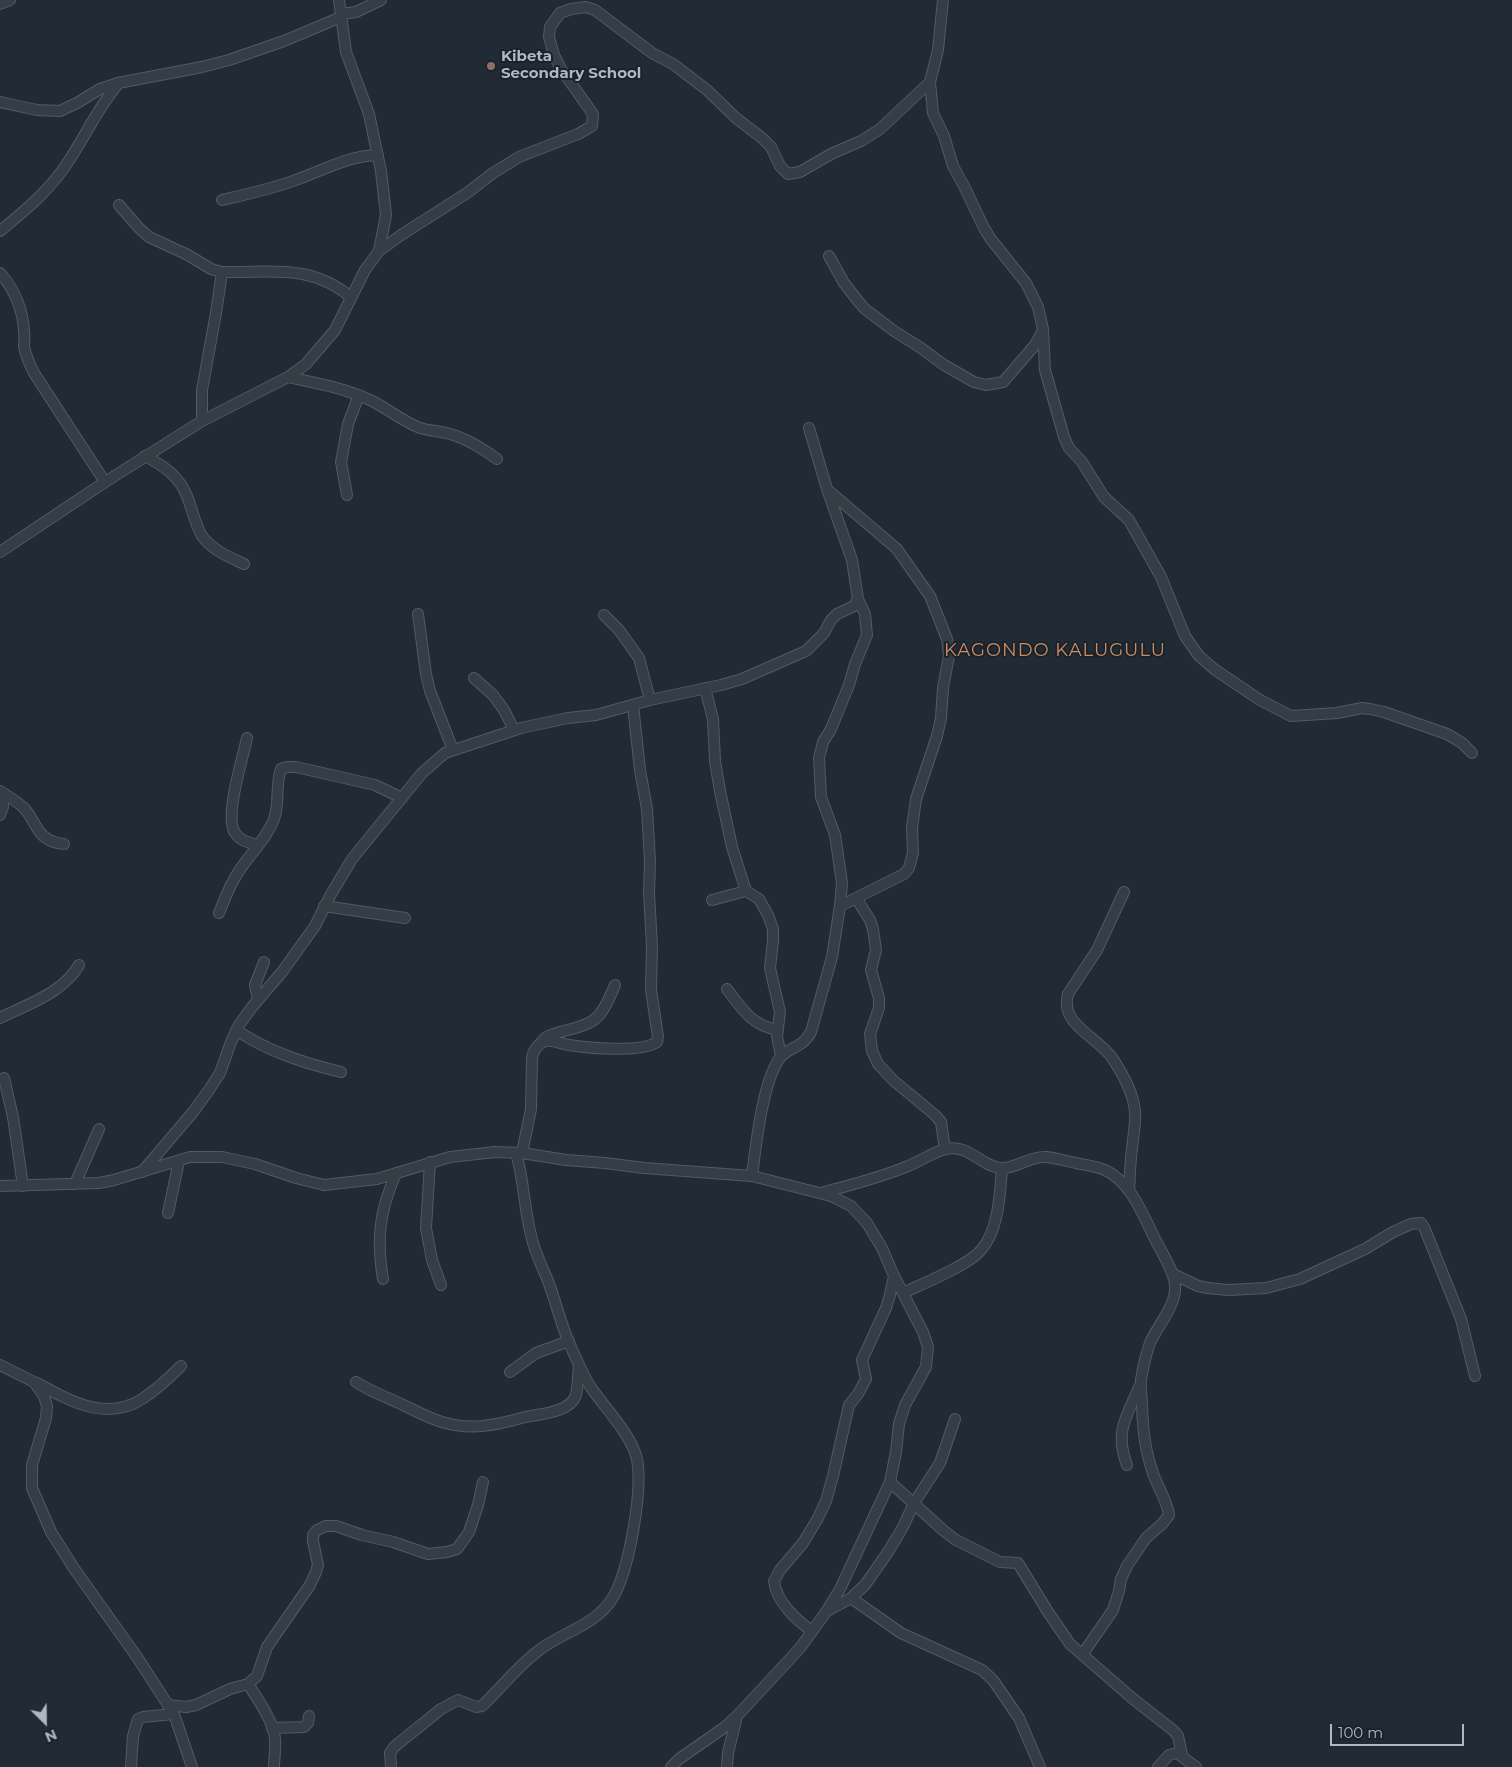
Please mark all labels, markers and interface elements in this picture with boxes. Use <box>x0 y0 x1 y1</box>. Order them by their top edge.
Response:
place label: Kibeta Secondary School <box>501 48 641 83</box>
marker: Kibeta Secondary School <box>485 60 497 72</box>
district label: KAGONDO KALUGULU <box>942 640 1168 662</box>
north arrow <box>20 1697 70 1747</box>
scale bar <box>1332 1714 1466 1746</box>
text: 100 m <box>1338 1723 1383 1742</box>
text: N <box>42 1725 60 1746</box>

